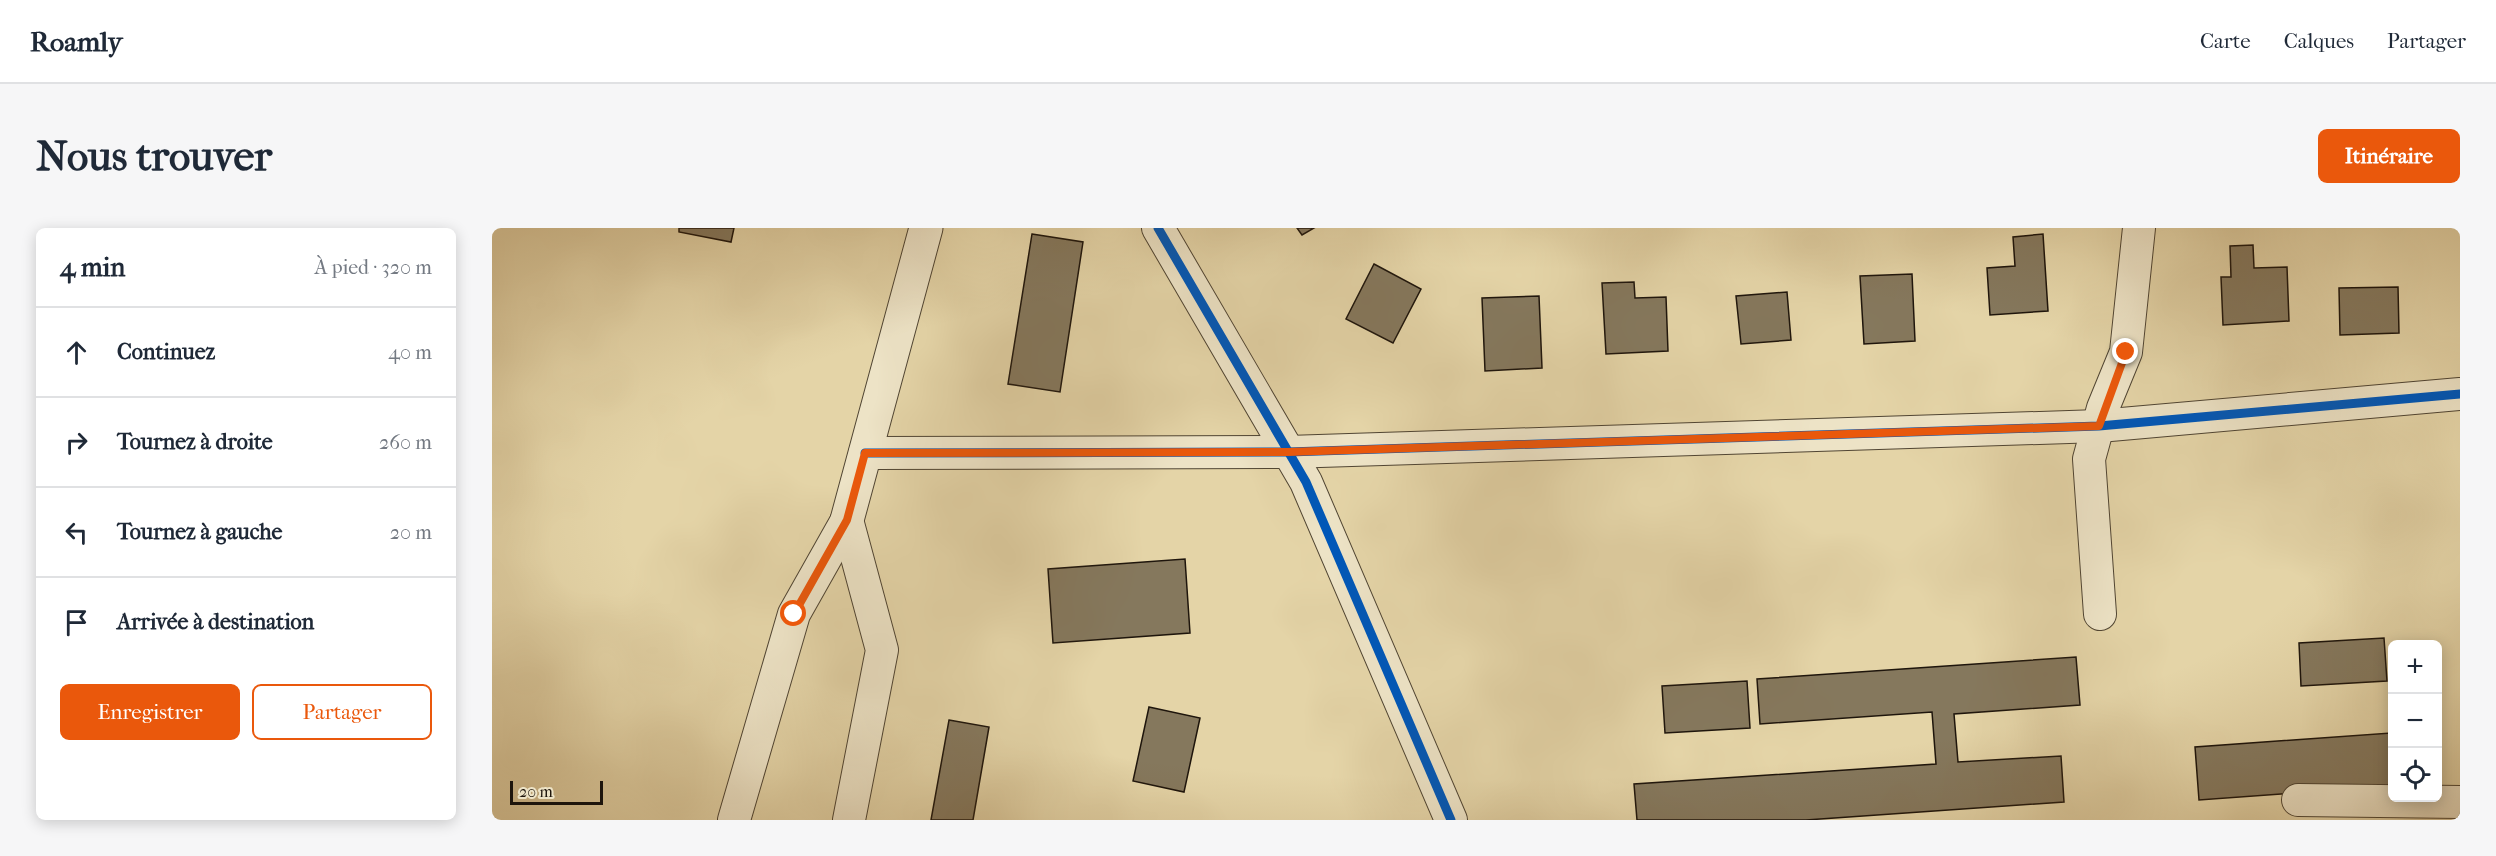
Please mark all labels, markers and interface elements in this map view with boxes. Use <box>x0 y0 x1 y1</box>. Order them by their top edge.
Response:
text: Roamly <box>30 25 122 58</box>
text: Carte <box>2200 29 2251 53</box>
text: Calques <box>2284 29 2354 53</box>
text: Partager <box>2387 29 2466 53</box>
button: Itinéraire <box>2318 129 2460 183</box>
text: Nous trouver <box>36 132 272 181</box>
text: 4 min <box>60 252 125 283</box>
text: À pied · 320 m <box>314 256 432 279</box>
icon: ahead <box>60 336 93 369</box>
route end <box>2112 338 2138 364</box>
text: Continuez <box>117 339 215 365</box>
text: 40 m <box>388 341 432 364</box>
icon: right <box>60 426 93 459</box>
text: Tournez à droite <box>117 429 273 455</box>
text: 260 m <box>379 431 432 454</box>
icon: left <box>60 516 93 549</box>
text: Tournez à gauche <box>117 519 282 545</box>
text: 20 m <box>390 521 432 544</box>
route start <box>780 600 806 626</box>
icon: arrive <box>60 606 93 639</box>
text: Arrivée à destination <box>117 609 314 635</box>
map controls <box>2388 640 2442 802</box>
button: + <box>2388 640 2442 694</box>
button: Enregistrer <box>60 684 240 740</box>
button: Partager <box>252 684 432 740</box>
button: − <box>2388 694 2442 748</box>
button: locate <box>2388 748 2442 802</box>
scale bar <box>510 778 603 806</box>
text: 20 m <box>519 782 553 801</box>

